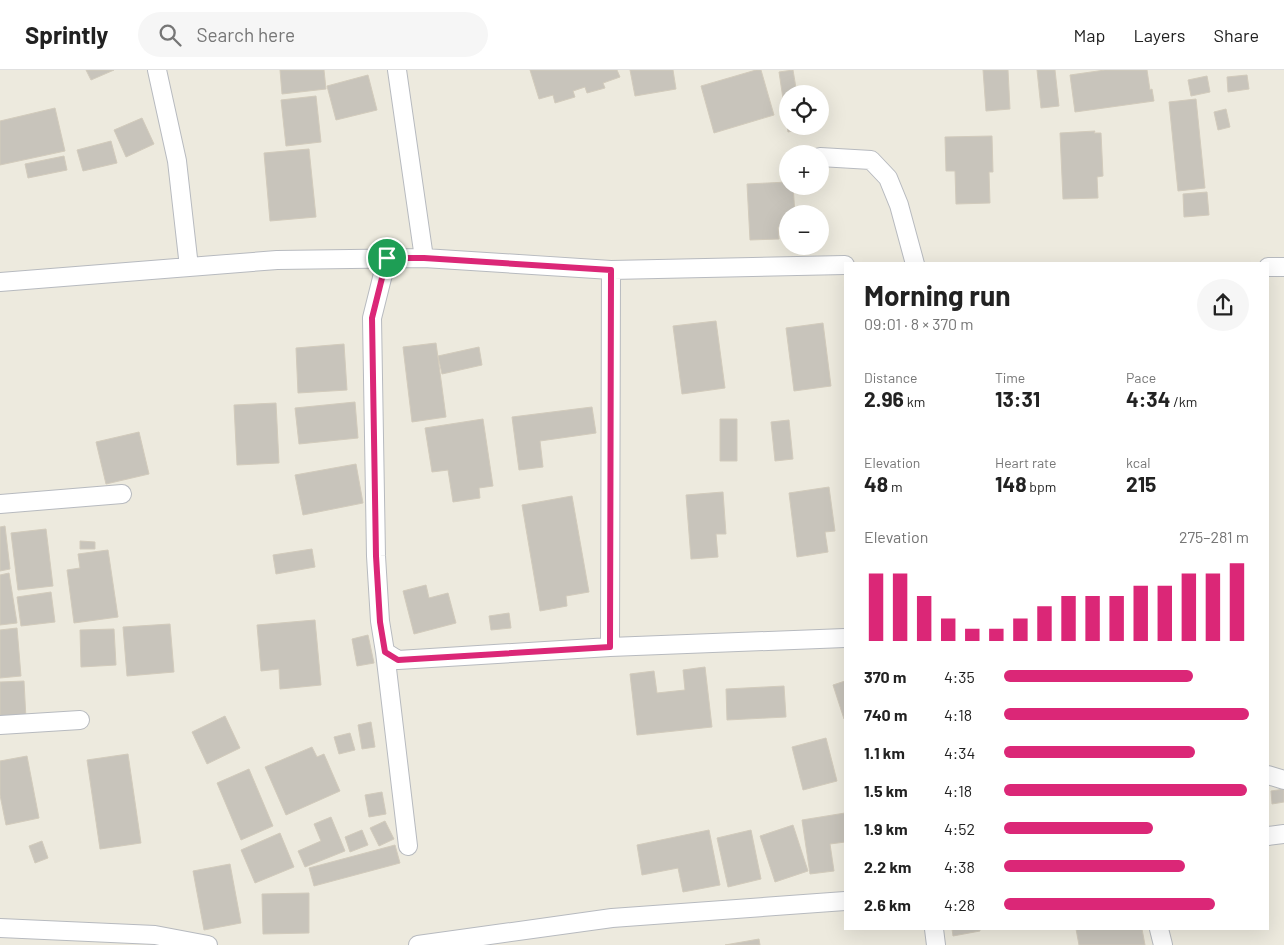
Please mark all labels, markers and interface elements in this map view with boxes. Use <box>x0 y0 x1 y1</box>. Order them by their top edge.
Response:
search box <box>138 12 488 57</box>
text: Sprintly <box>25 20 108 49</box>
icon: search <box>156 21 184 49</box>
text: Search here <box>196 23 295 46</box>
text: Map <box>1073 24 1105 46</box>
text: Layers <box>1133 24 1186 46</box>
text: Share <box>1214 24 1259 46</box>
map controls <box>779 85 829 255</box>
button: locate <box>779 85 829 135</box>
button: + <box>779 145 829 195</box>
button: − <box>779 205 829 255</box>
pin <box>366 237 408 279</box>
icon: arrive <box>373 244 401 272</box>
text: Morning run <box>864 278 1011 312</box>
button: share <box>1197 279 1249 331</box>
text: 09:01 · 8 × 370 m <box>864 314 974 333</box>
text: Distance <box>864 369 917 386</box>
text: Time <box>995 369 1025 386</box>
text: Pace <box>1126 369 1156 386</box>
text: 2.96 <box>864 386 904 411</box>
text: 13:31 <box>995 386 1040 411</box>
text: 4:34 <box>1126 386 1170 411</box>
text: km <box>904 393 925 410</box>
text: /km <box>1170 393 1197 410</box>
text: Elevation <box>864 454 920 471</box>
text: Heart rate <box>995 454 1056 471</box>
text: kcal <box>1126 454 1150 471</box>
text: 48 <box>864 471 888 496</box>
text: 148 <box>995 471 1027 496</box>
text: 215 <box>1126 471 1156 496</box>
text: m <box>888 478 902 495</box>
text: bpm <box>1027 478 1056 495</box>
text: Elevation <box>864 527 928 546</box>
text: 275–281 m <box>1179 527 1249 546</box>
text: 370 m <box>864 667 906 686</box>
text: 4:35 <box>944 667 975 686</box>
text: 740 m <box>864 705 907 724</box>
text: 4:18 <box>944 705 972 724</box>
text: 1.1 km <box>864 743 905 762</box>
text: 4:34 <box>944 743 975 762</box>
text: 1.5 km <box>864 781 908 800</box>
text: 4:18 <box>944 781 972 800</box>
text: 1.9 km <box>864 819 908 838</box>
text: 4:52 <box>944 819 975 838</box>
text: 2.2 km <box>864 857 911 876</box>
text: 4:38 <box>944 857 975 876</box>
text: 2.6 km <box>864 895 911 914</box>
text: 4:28 <box>944 895 975 914</box>

